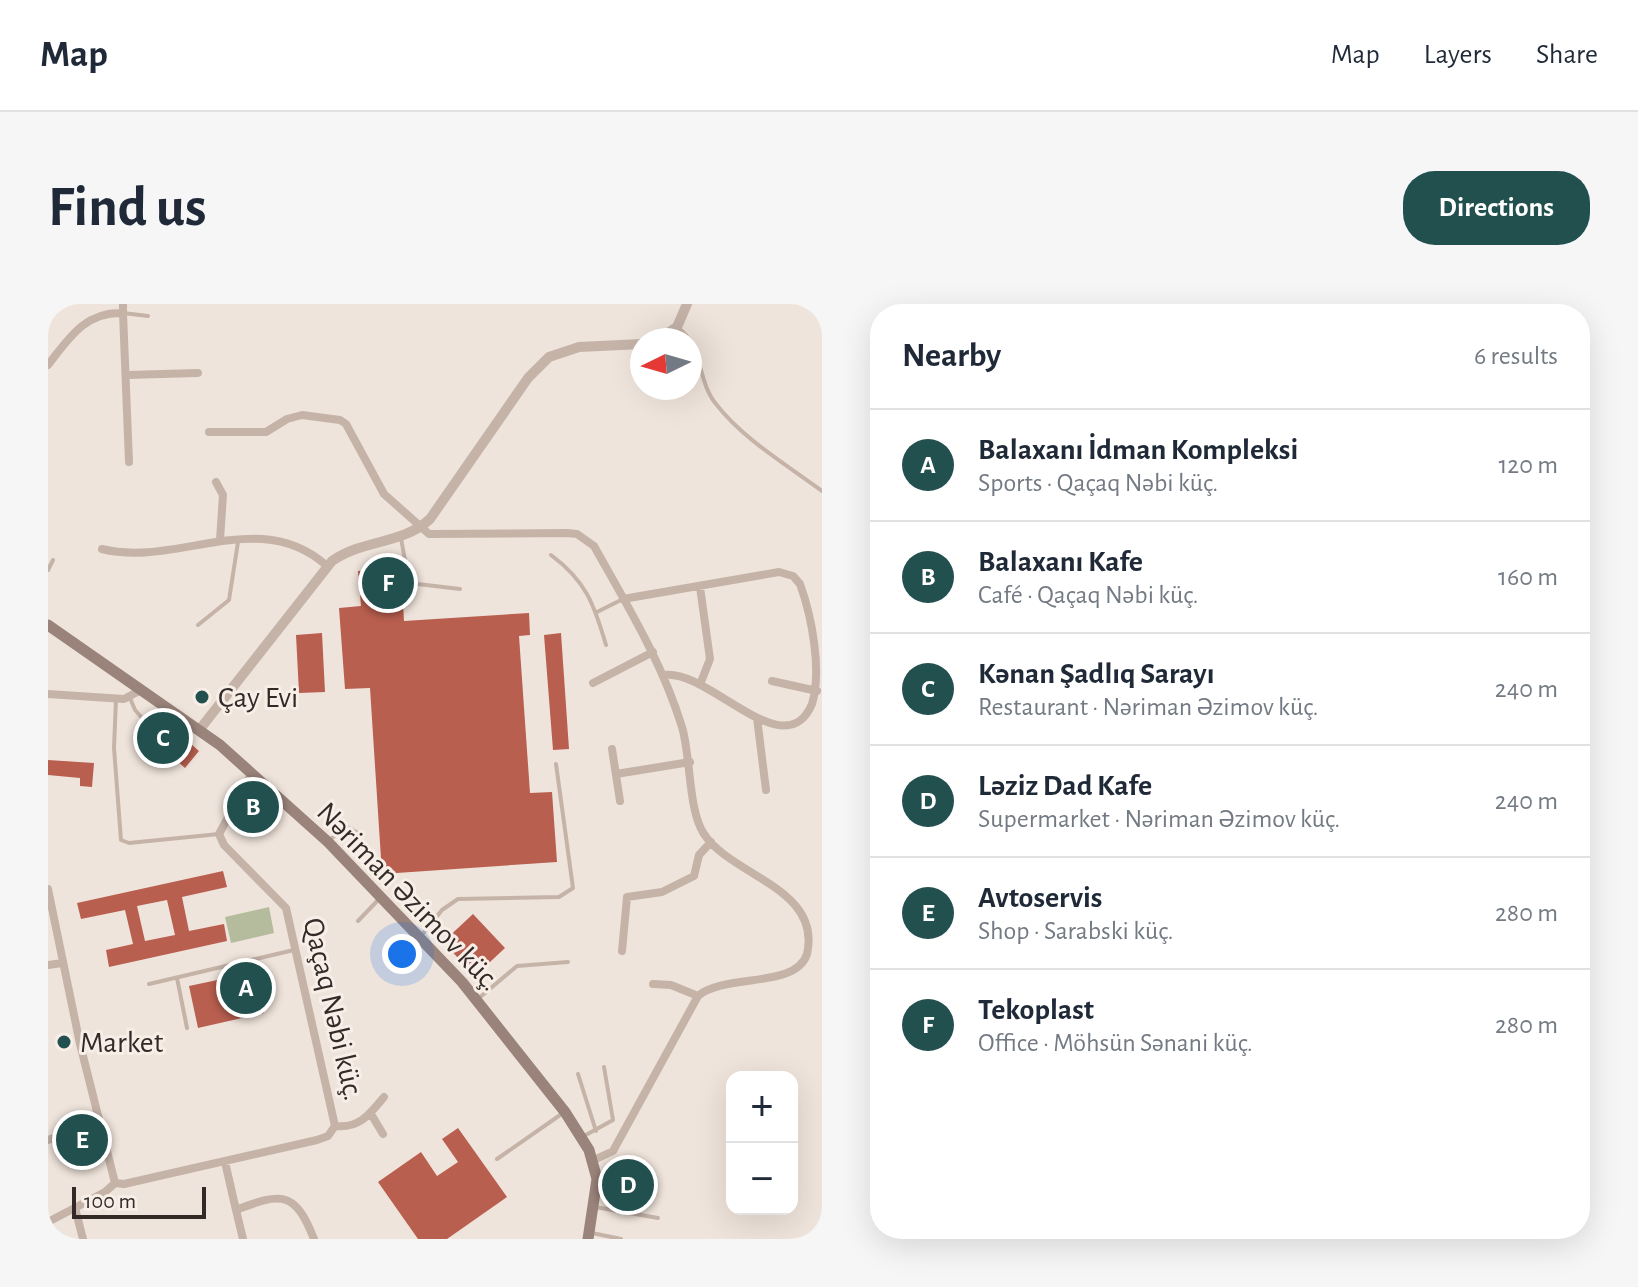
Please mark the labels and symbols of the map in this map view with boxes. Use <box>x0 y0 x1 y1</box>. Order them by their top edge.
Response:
north arrow <box>630 328 702 400</box>
pin: F <box>362 553 414 613</box>
place label: Çay Evi <box>218 683 298 713</box>
marker: Çay Evi <box>193 688 211 706</box>
pin: C <box>137 708 189 768</box>
pin: B <box>227 777 279 837</box>
street label: Nəriman Əzimov küç. <box>311 797 506 997</box>
street label: Qaçaq Nəbi küç. <box>297 915 369 1103</box>
your location <box>382 934 422 974</box>
pin: A <box>220 958 272 1018</box>
place label: Market <box>80 1028 164 1058</box>
marker: Market <box>55 1033 73 1051</box>
pin: E <box>56 1110 108 1170</box>
pin: D <box>602 1155 654 1215</box>
scale bar <box>72 1183 206 1219</box>

